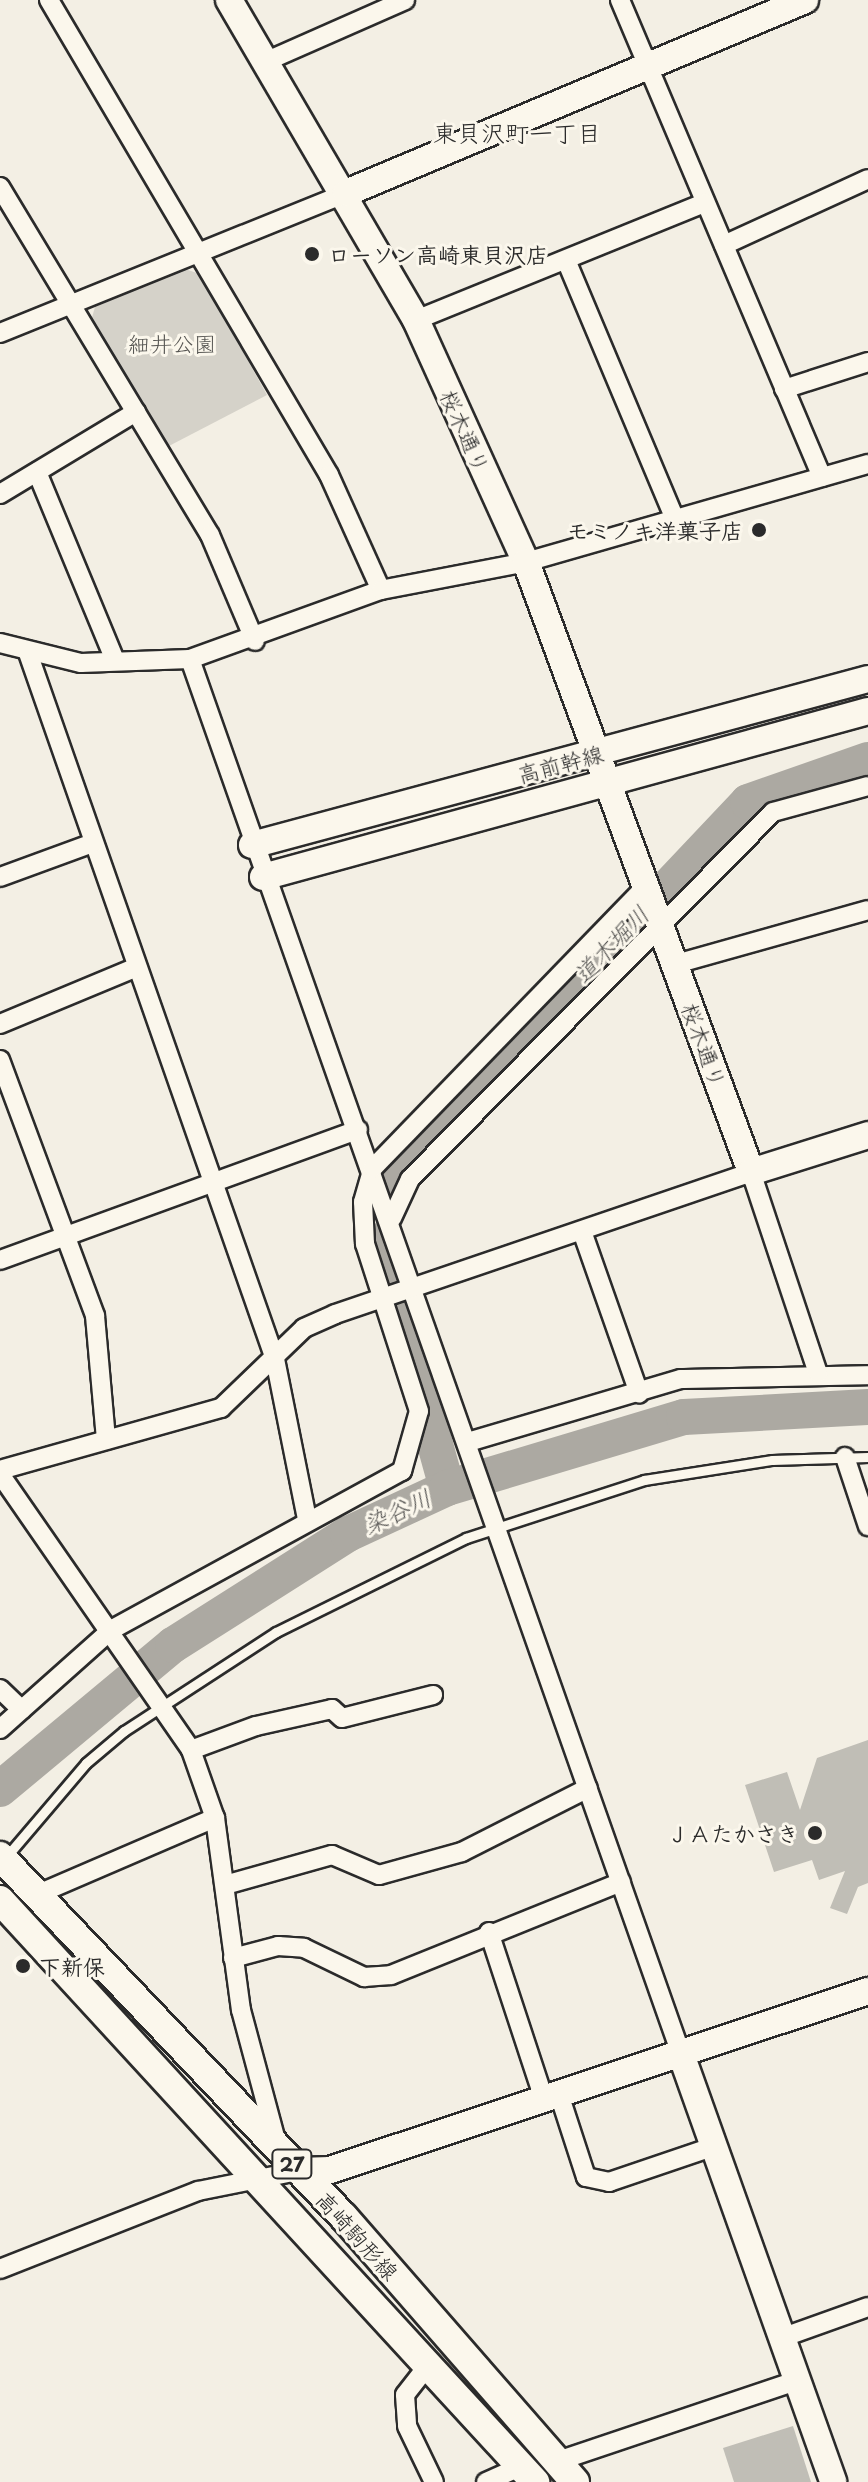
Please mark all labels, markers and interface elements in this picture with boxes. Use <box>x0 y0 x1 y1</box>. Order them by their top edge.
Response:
district label: 東貝沢町一丁目 <box>433 119 601 147</box>
place label: ローソン高崎東貝沢店 <box>328 241 548 267</box>
marker: ローソン高崎東貝沢店 <box>303 245 321 263</box>
park label: 細井公園 <box>128 330 216 356</box>
street label: 桜木通り <box>436 385 496 477</box>
place label: モミノキ洋菓子店 <box>567 517 743 543</box>
marker: モミノキ洋菓子店 <box>750 521 768 539</box>
street label: 高前幹線 <box>514 739 606 787</box>
water label: 道木堀川 <box>567 899 655 989</box>
street label: 桜木通り <box>678 999 732 1091</box>
water label: 染谷川 <box>358 1483 436 1539</box>
place label: ＪＡたかさき <box>667 1820 799 1846</box>
marker: ＪＡたかさき <box>806 1824 824 1842</box>
place label: 下新保 <box>39 1953 105 1979</box>
marker: 下新保 <box>14 1957 32 1975</box>
road number: 27 <box>270 2148 314 2180</box>
street label: 高崎駒形線 <box>311 2185 405 2285</box>

